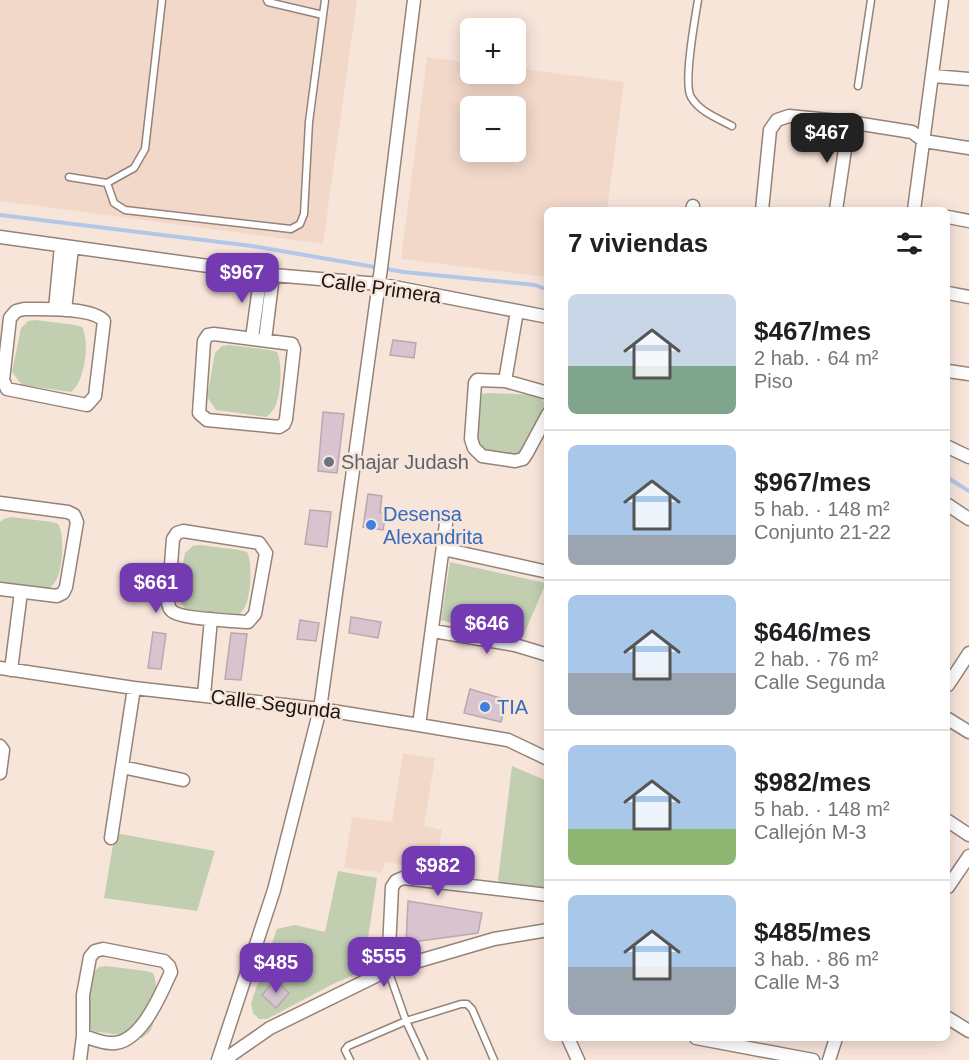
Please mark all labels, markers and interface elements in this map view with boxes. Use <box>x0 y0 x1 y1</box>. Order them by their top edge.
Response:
map controls <box>460 18 526 162</box>
button: + <box>460 18 526 84</box>
button: − <box>460 96 526 162</box>
pin: $467 <box>791 113 863 164</box>
text: $467 <box>805 121 849 143</box>
icon: filters <box>893 227 926 260</box>
text: 7 viviendas <box>568 228 708 258</box>
pin: $967 <box>206 253 278 304</box>
text: $967 <box>220 261 264 283</box>
street label: Calle Primera <box>319 269 443 307</box>
text: $467/mes <box>754 316 871 346</box>
icon: home <box>616 318 688 390</box>
text: 2 hab. · 64 m² <box>754 347 879 369</box>
text: Piso <box>754 370 793 392</box>
place label: Shajar Judash <box>341 451 469 473</box>
marker: Shajar Judash <box>322 455 336 469</box>
text: $967/mes <box>754 467 871 497</box>
icon: home <box>616 469 688 541</box>
text: 5 hab. · 148 m² <box>754 498 890 520</box>
place label: Desensa Alexandrita <box>383 503 484 548</box>
marker: Desensa Alexandrita <box>364 518 378 532</box>
text: Conjunto 21-22 <box>754 521 891 543</box>
pin: $661 <box>120 563 192 614</box>
text: $661 <box>134 571 178 593</box>
pin: $646 <box>451 604 523 655</box>
text: $646 <box>465 612 509 634</box>
text: $646/mes <box>754 617 871 647</box>
icon: home <box>616 619 688 691</box>
text: 2 hab. · 76 m² <box>754 648 879 670</box>
text: Calle Segunda <box>754 671 885 693</box>
street label: Calle Segunda <box>210 685 343 723</box>
place label: TIA <box>497 696 529 718</box>
marker: TIA <box>478 700 492 714</box>
text: $982/mes <box>754 767 871 797</box>
icon: home <box>616 769 688 841</box>
text: 5 hab. · 148 m² <box>754 798 890 820</box>
text: Callejón M-3 <box>754 821 866 843</box>
pin: $982 <box>402 846 474 897</box>
text: $982 <box>416 854 460 876</box>
text: $485/mes <box>754 917 871 947</box>
icon: home <box>616 919 688 991</box>
pin: $555 <box>348 937 420 988</box>
pin: $485 <box>240 943 312 994</box>
text: $555 <box>362 945 406 967</box>
text: 3 hab. · 86 m² <box>754 948 879 970</box>
text: $485 <box>254 951 298 973</box>
text: Calle M-3 <box>754 971 840 993</box>

